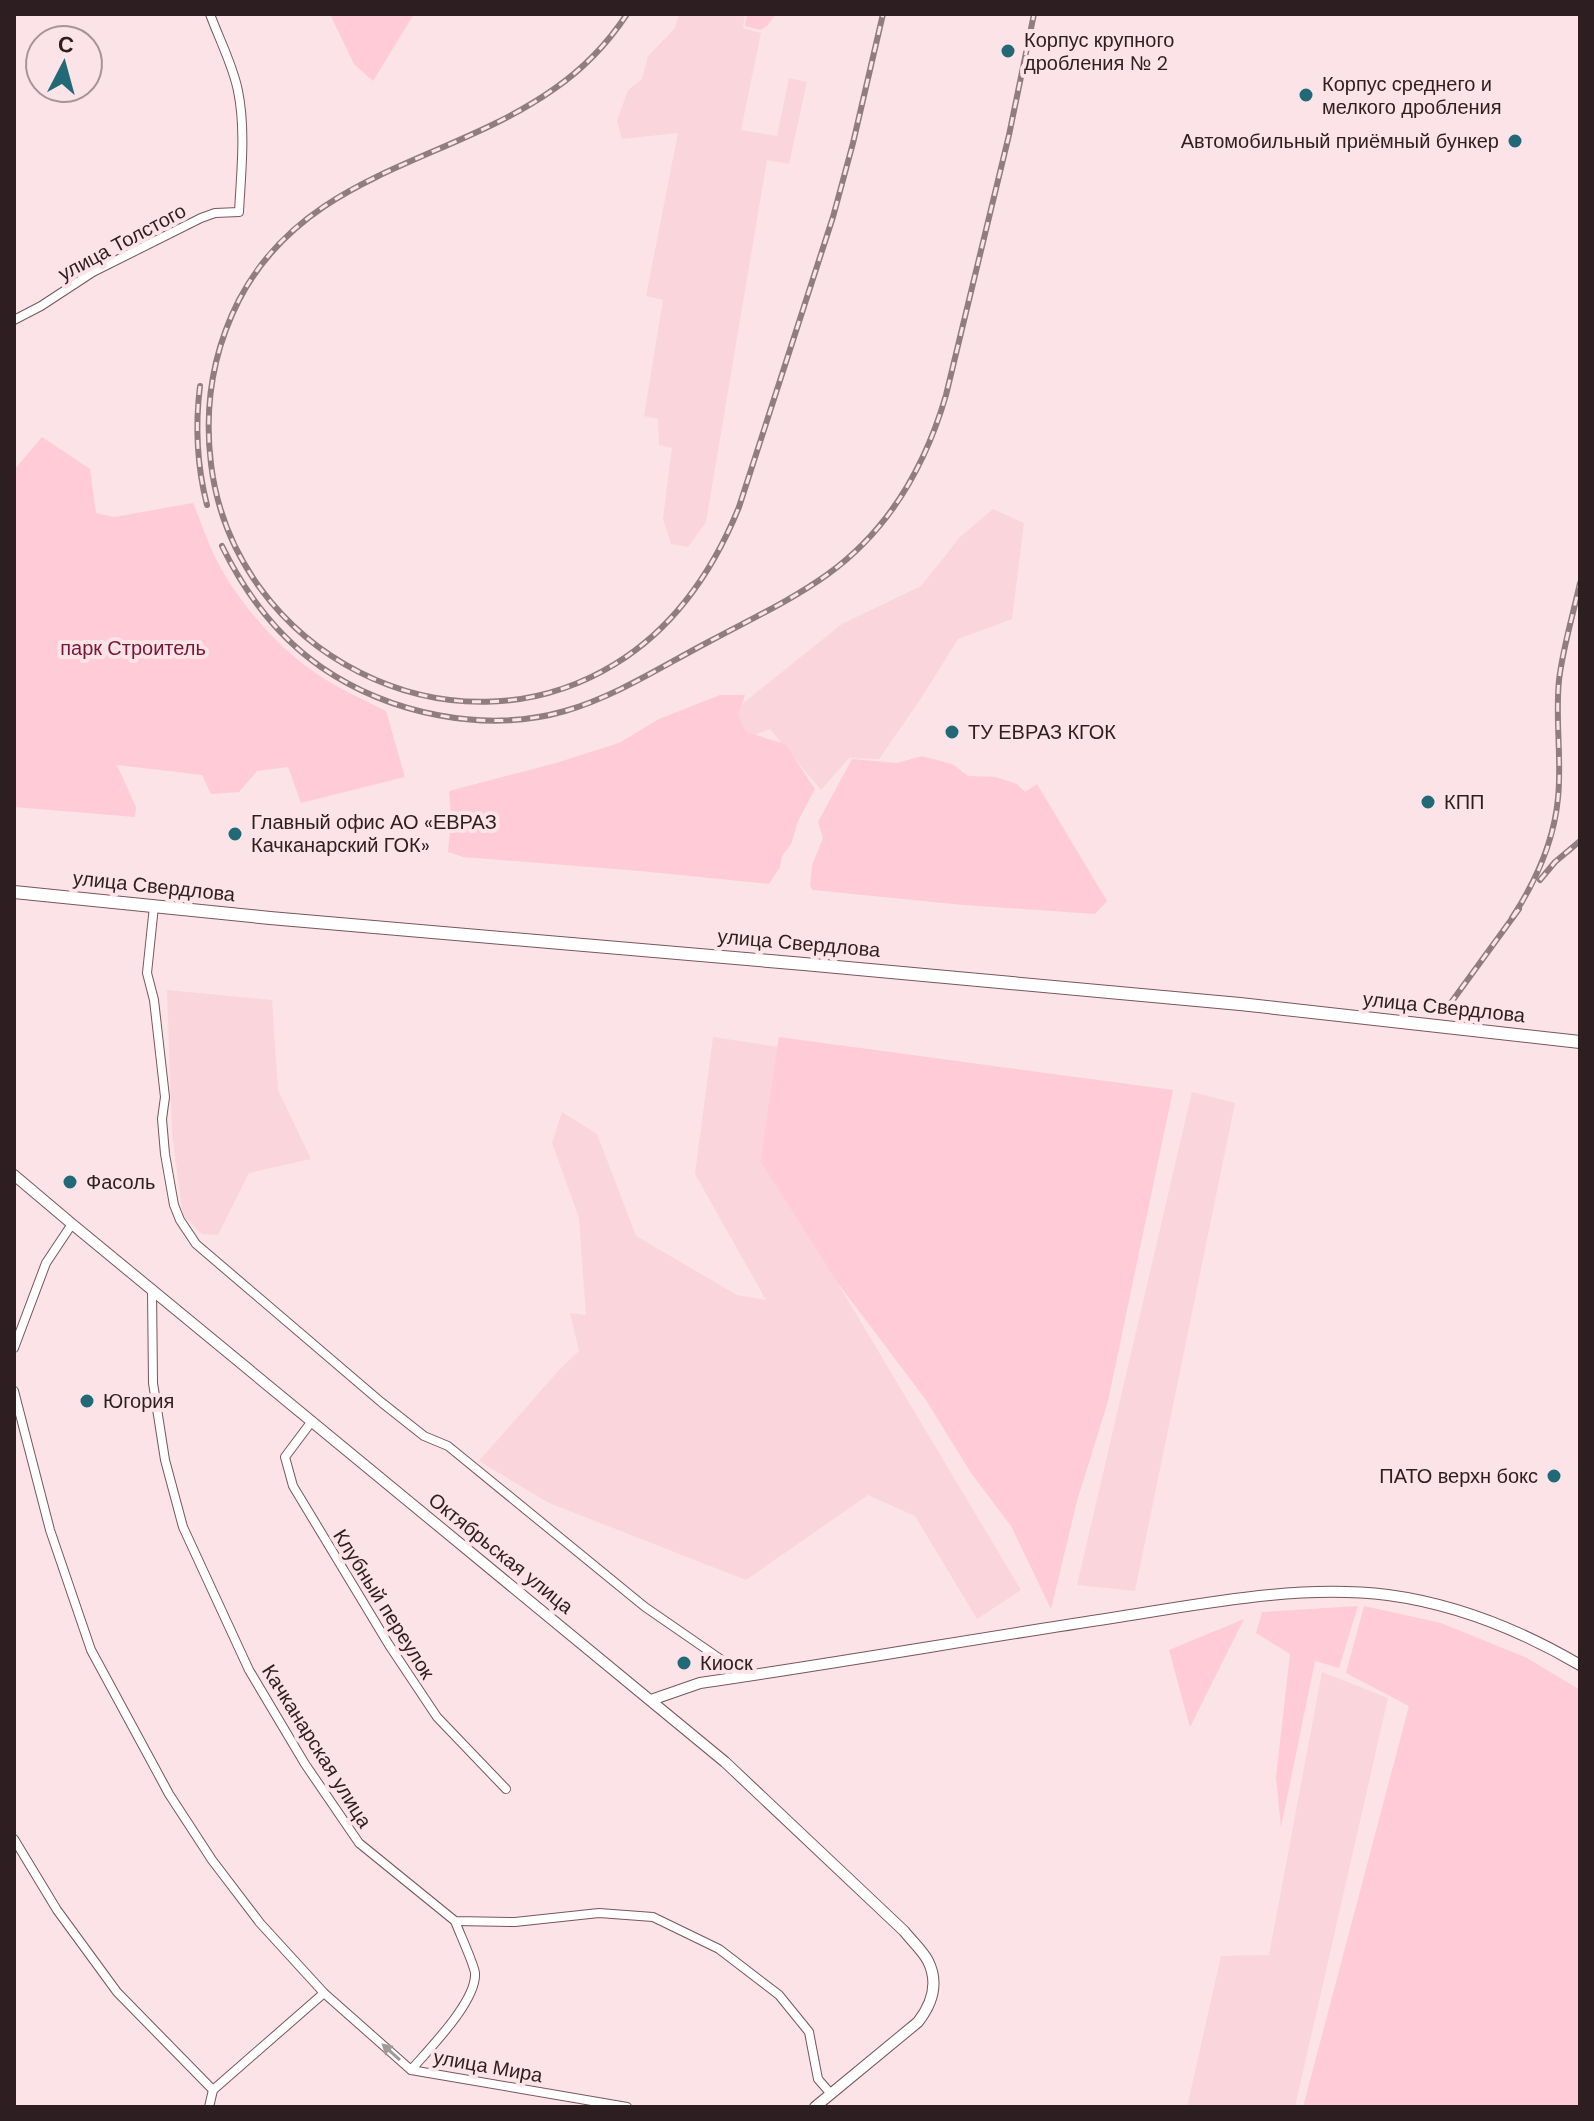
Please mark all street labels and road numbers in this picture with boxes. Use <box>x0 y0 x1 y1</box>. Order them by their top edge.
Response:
street label: улица Толстого <box>53 197 191 287</box>
street label: улица Свердлова <box>72 865 237 908</box>
street label: улица Свердлова <box>717 923 882 963</box>
street label: улица Свердлова <box>1362 986 1527 1029</box>
street label: Октябрьская улица <box>423 1487 579 1620</box>
street label: Клубный переулок <box>327 1524 441 1684</box>
street label: Качканарская улица <box>256 1659 378 1833</box>
street label: улица Мира <box>431 2044 545 2089</box>

